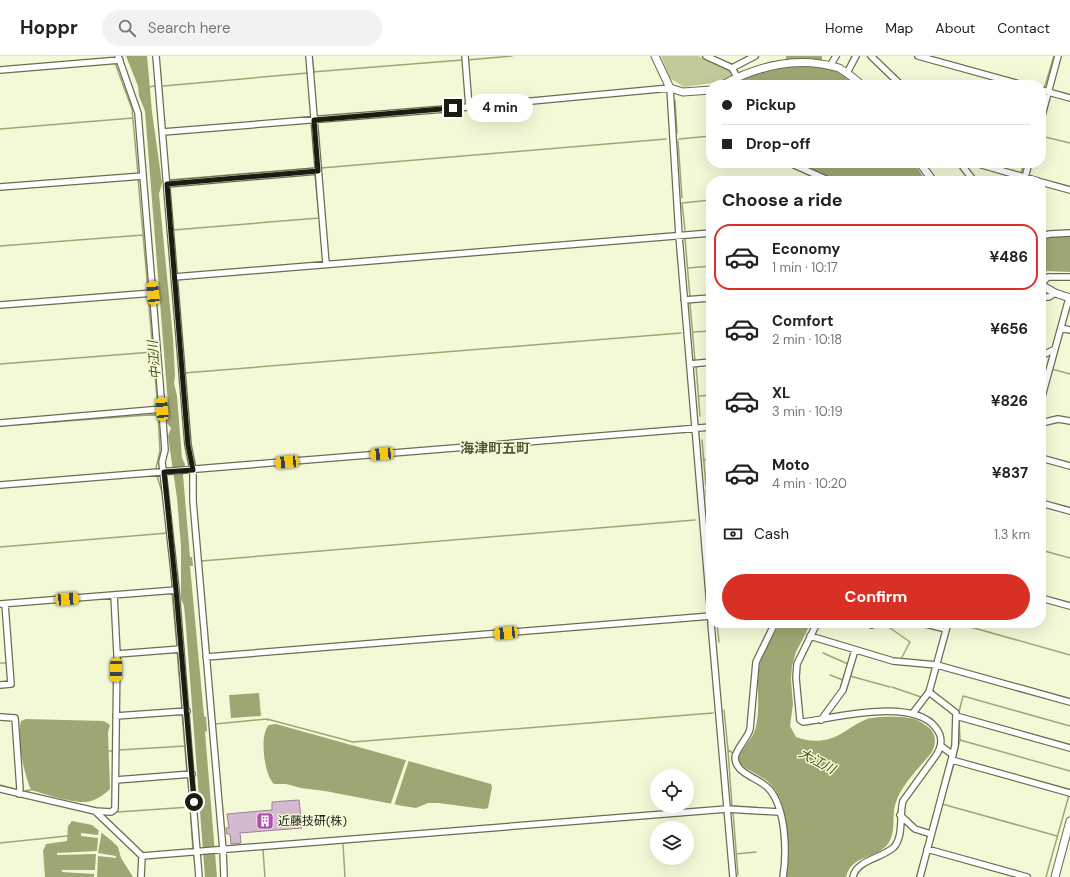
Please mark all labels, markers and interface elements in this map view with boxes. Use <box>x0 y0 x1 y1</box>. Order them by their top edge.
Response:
search box <box>102 10 382 46</box>
text: Hoppr <box>20 15 78 40</box>
icon: search <box>116 17 138 39</box>
text: Search here <box>148 18 231 38</box>
text: Home <box>825 19 863 37</box>
text: Map <box>885 19 913 37</box>
text: About <box>935 19 975 37</box>
text: Contact <box>997 19 1050 37</box>
callout: 4 min <box>467 94 533 122</box>
text: Pickup <box>746 95 796 115</box>
route end <box>444 99 462 117</box>
text: 4 min <box>482 99 518 116</box>
text: Drop-off <box>746 134 811 154</box>
text: Choose a ride <box>722 188 843 212</box>
icon: car <box>724 239 760 275</box>
text: Economy <box>772 239 840 259</box>
text: ¥486 <box>989 247 1028 267</box>
text: 1 min · 10:17 <box>772 259 838 276</box>
car <box>146 281 160 305</box>
icon: car <box>724 311 760 347</box>
text: Comfort <box>772 311 833 331</box>
text: ¥656 <box>990 319 1028 339</box>
text: 2 min · 10:18 <box>772 331 842 348</box>
water label: 中江川 <box>144 338 164 380</box>
icon: car <box>724 383 760 419</box>
text: XL <box>772 383 790 403</box>
text: ¥826 <box>991 391 1028 411</box>
car <box>155 397 169 421</box>
text: 3 min · 10:19 <box>772 403 843 420</box>
district label: 海津町五町 <box>460 439 530 457</box>
car <box>370 447 394 461</box>
car <box>275 455 299 469</box>
icon: car <box>724 455 760 491</box>
text: Moto <box>772 455 810 475</box>
text: ¥837 <box>992 463 1028 483</box>
text: 4 min · 10:20 <box>772 475 847 492</box>
icon: cash <box>722 523 744 545</box>
text: Cash <box>754 524 789 544</box>
text: 1.3 km <box>994 526 1030 543</box>
button: Confirm <box>722 574 1030 620</box>
car <box>55 592 79 606</box>
car <box>494 626 518 640</box>
car <box>110 658 122 682</box>
water label: 大江川 <box>796 744 840 779</box>
map controls <box>650 769 694 865</box>
button: locate <box>650 769 694 813</box>
route start <box>185 793 203 811</box>
building icon: 近藤技研(株) <box>255 811 275 831</box>
place label: 近藤技研(株) <box>278 813 347 829</box>
button: layers <box>650 821 694 865</box>

